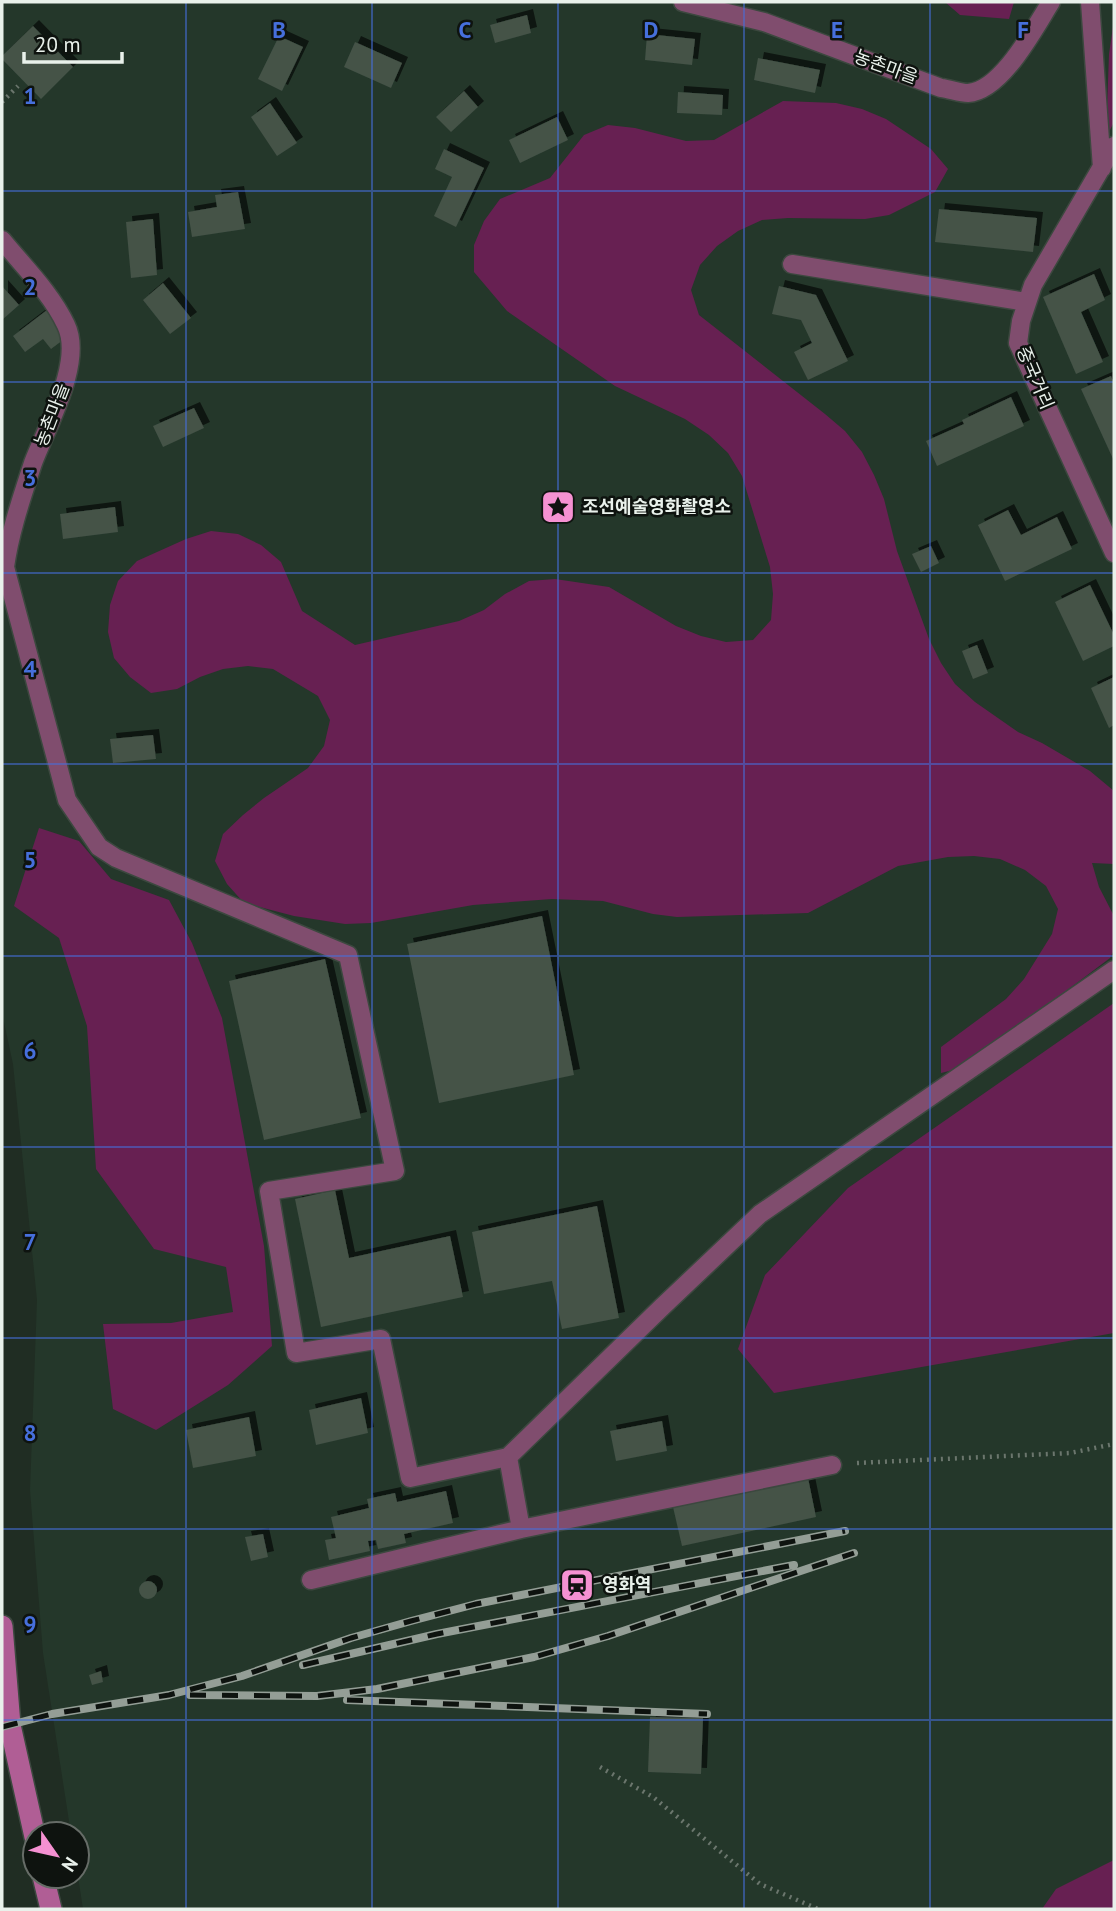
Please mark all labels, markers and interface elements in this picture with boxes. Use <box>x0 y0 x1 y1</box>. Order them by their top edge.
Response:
text: B <box>272 15 286 44</box>
text: C <box>459 15 472 44</box>
text: D <box>644 15 658 44</box>
text: E <box>831 15 843 44</box>
text: F <box>1017 15 1029 44</box>
scale bar <box>24 21 122 65</box>
text: 20 m <box>35 31 81 58</box>
street label: 농촌마을 <box>851 44 921 89</box>
text: 1 <box>23 81 37 110</box>
text: 2 <box>23 272 37 301</box>
street label: 중국거리 <box>1012 343 1059 413</box>
street label: 농촌마을 <box>29 380 74 450</box>
text: 3 <box>23 463 37 492</box>
place icon: 조선예술영화촬영소 <box>539 488 577 526</box>
place label: 조선예술영화촬영소 <box>582 495 731 518</box>
text: 4 <box>23 654 37 683</box>
text: 5 <box>23 845 37 874</box>
text: 6 <box>23 1036 37 1065</box>
text: 7 <box>23 1227 37 1256</box>
text: 8 <box>23 1418 37 1447</box>
station icon: 영화역 <box>558 1566 596 1604</box>
place label: 영화역 <box>602 1573 652 1596</box>
text: 9 <box>23 1609 37 1638</box>
north arrow <box>21 1820 91 1890</box>
text: N <box>57 1853 84 1876</box>

